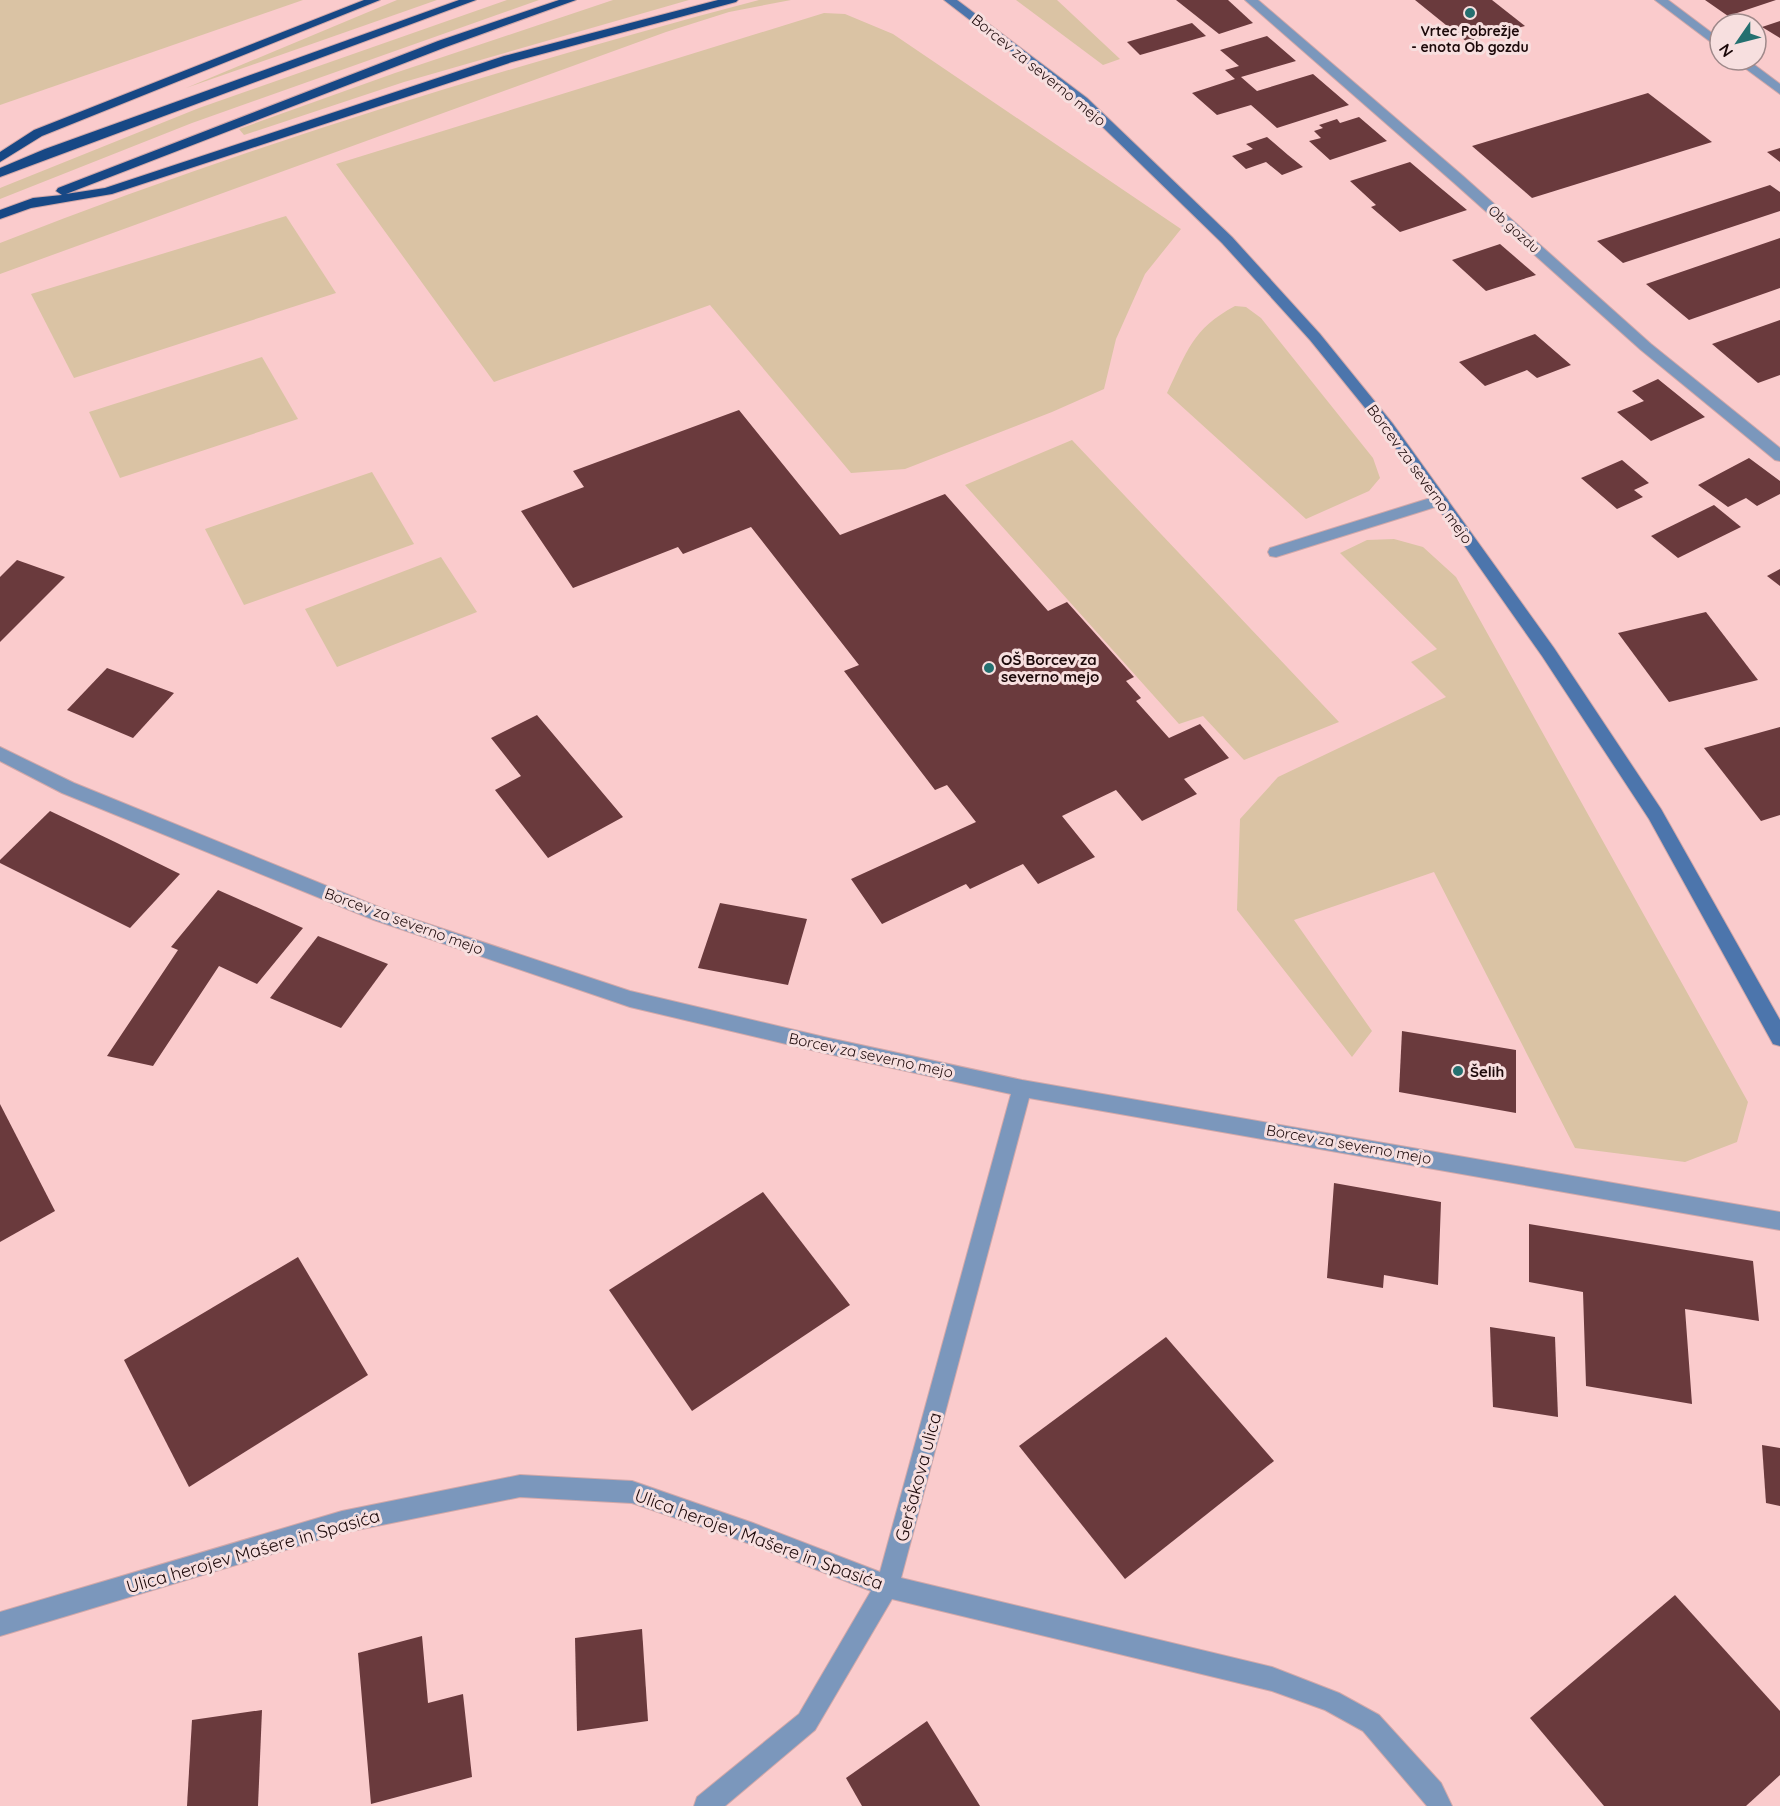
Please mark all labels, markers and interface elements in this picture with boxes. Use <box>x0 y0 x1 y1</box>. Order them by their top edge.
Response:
marker: Vrtec Pobrežje - enota Ob gozdu <box>1463 6 1477 20</box>
street label: Borcev za severno mejo <box>968 10 1110 130</box>
north arrow <box>1708 12 1768 72</box>
place label: Vrtec Pobrežje - enota Ob gozdu <box>1411 22 1529 56</box>
text: N <box>1714 40 1737 61</box>
street label: Ob gozdu <box>1485 201 1543 257</box>
street label: Borcev za severno mejo <box>1363 401 1477 547</box>
place label: OŠ Borcev za severno mejo <box>1001 650 1099 686</box>
marker: OŠ Borcev za severno mejo <box>982 661 996 675</box>
street label: Borcev za severno mejo <box>322 883 486 959</box>
street label: Borcev za severno mejo <box>787 1028 955 1082</box>
place label: Šelih <box>1470 1062 1504 1081</box>
marker: Šelih <box>1451 1064 1465 1078</box>
street label: Borcev za severno mejo <box>1265 1120 1433 1168</box>
street label: Geršakova ulica <box>890 1410 946 1544</box>
street label: Ulica herojev Mašere in Spasića <box>632 1483 886 1595</box>
street label: Ulica herojev Mašere in Spasića <box>124 1504 382 1598</box>

